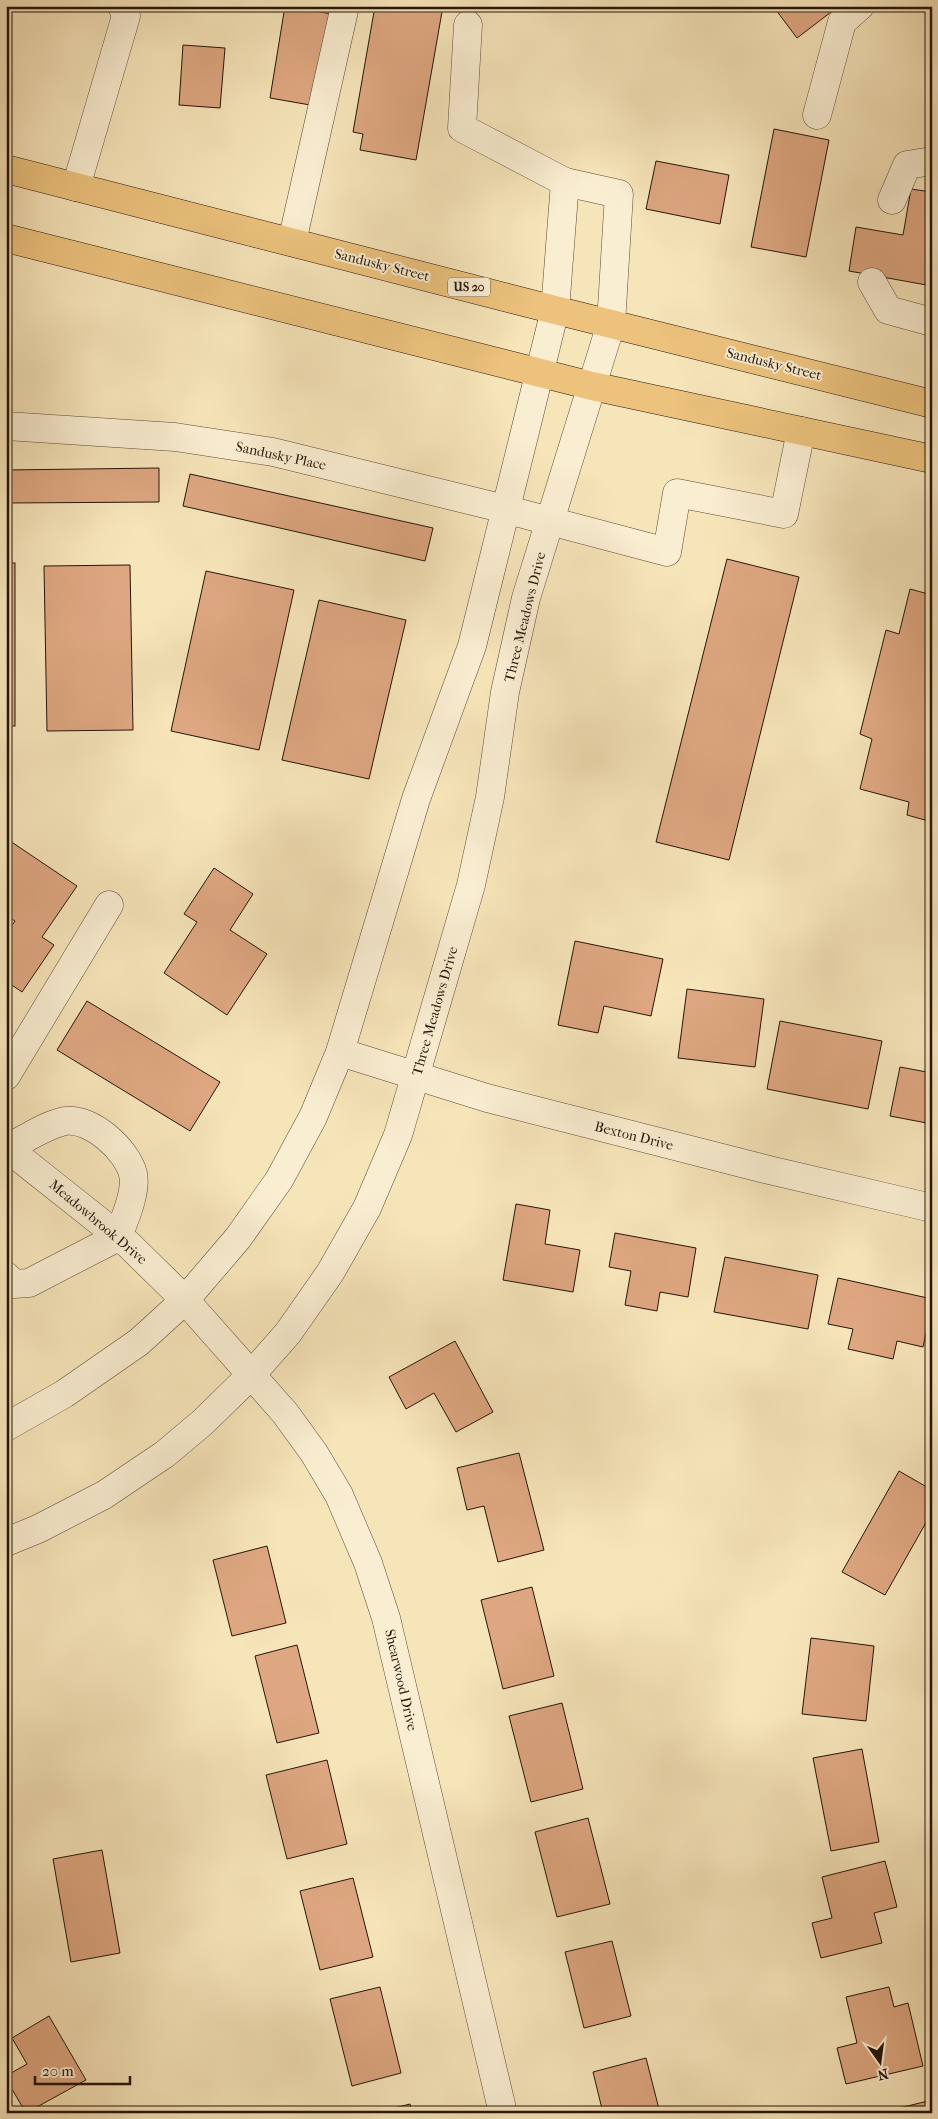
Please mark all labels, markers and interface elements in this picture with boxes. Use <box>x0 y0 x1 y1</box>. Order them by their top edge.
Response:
street label: Sandusky Street <box>333 245 431 285</box>
road number: US 20 <box>448 278 490 296</box>
street label: Sandusky Street <box>725 344 823 384</box>
street label: Sandusky Place <box>234 438 328 474</box>
street label: Three Meadows Drive <box>501 550 549 684</box>
street label: Three Meadows Drive <box>408 944 462 1078</box>
street label: Bexton Drive <box>593 1118 675 1154</box>
street label: Meadowbrook Drive <box>46 1176 150 1268</box>
street label: Shearwood Drive <box>381 1628 421 1732</box>
north arrow <box>856 2036 906 2086</box>
scale bar <box>35 2054 130 2086</box>
text: 20 m <box>42 2062 74 2080</box>
text: N <box>875 2065 890 2084</box>

